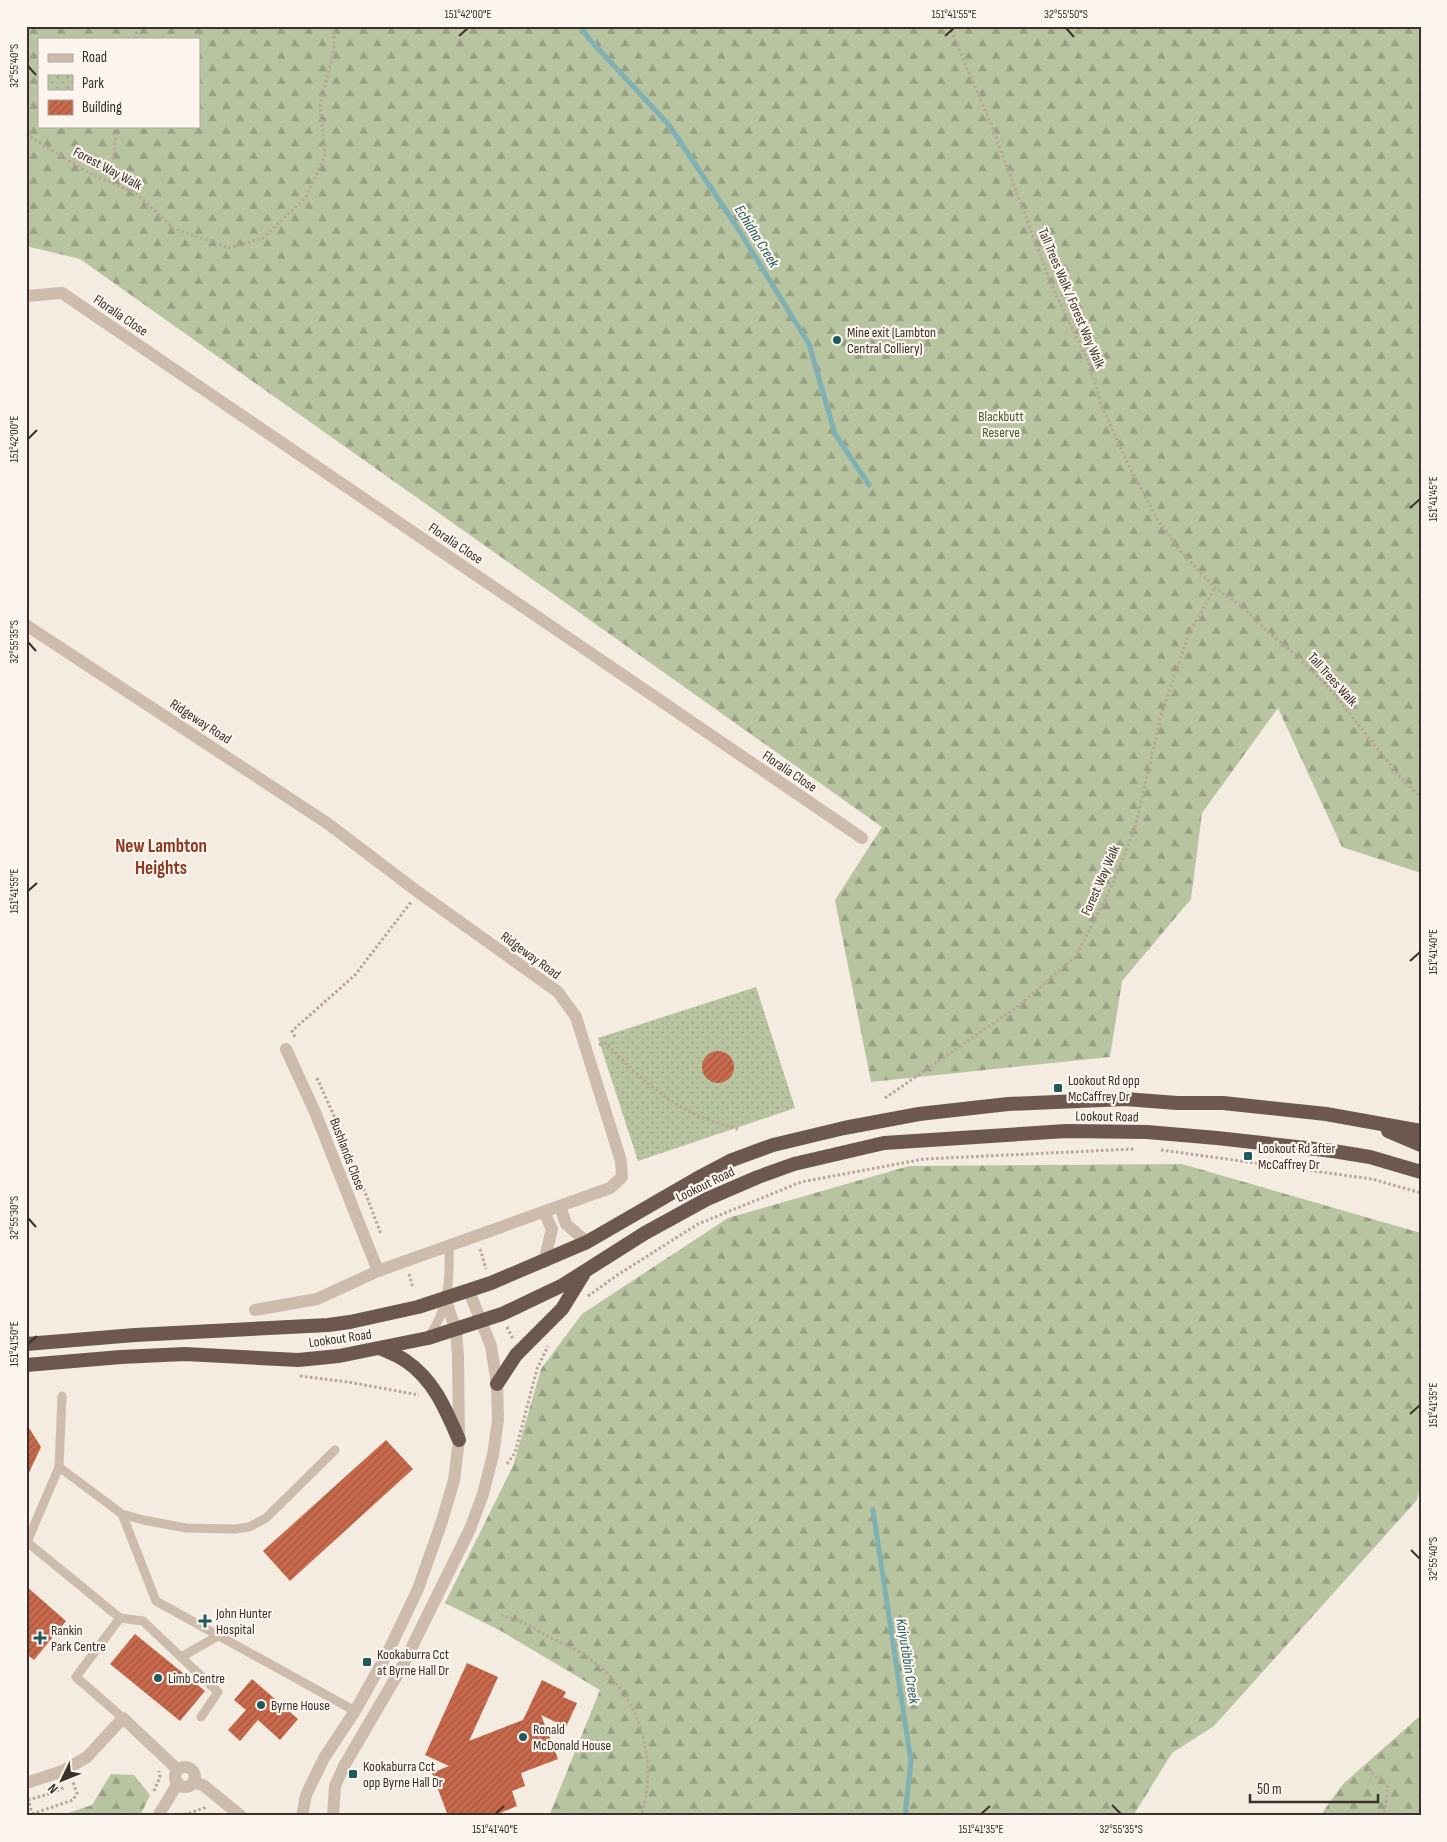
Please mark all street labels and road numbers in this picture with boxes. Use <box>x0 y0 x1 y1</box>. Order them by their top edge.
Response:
street label: Forest Way Walk <box>70 143 146 194</box>
street label: Tall Trees Walk / Forest Way Walk <box>1034 225 1109 371</box>
street label: Floralia Close <box>90 291 151 340</box>
street label: Floralia Close <box>425 519 486 568</box>
street label: Tall Trees Walk <box>1304 649 1362 710</box>
street label: Ridgeway Road <box>167 695 235 748</box>
street label: Floralia Close <box>759 747 820 796</box>
street label: Forest Way Walk <box>1077 842 1124 918</box>
street label: Ridgeway Road <box>497 928 564 983</box>
street label: Lookout Road <box>1075 1107 1139 1126</box>
street label: Bushlands Close <box>326 1116 369 1193</box>
street label: Lookout Road <box>673 1163 738 1206</box>
street label: Lookout Road <box>308 1326 373 1351</box>

